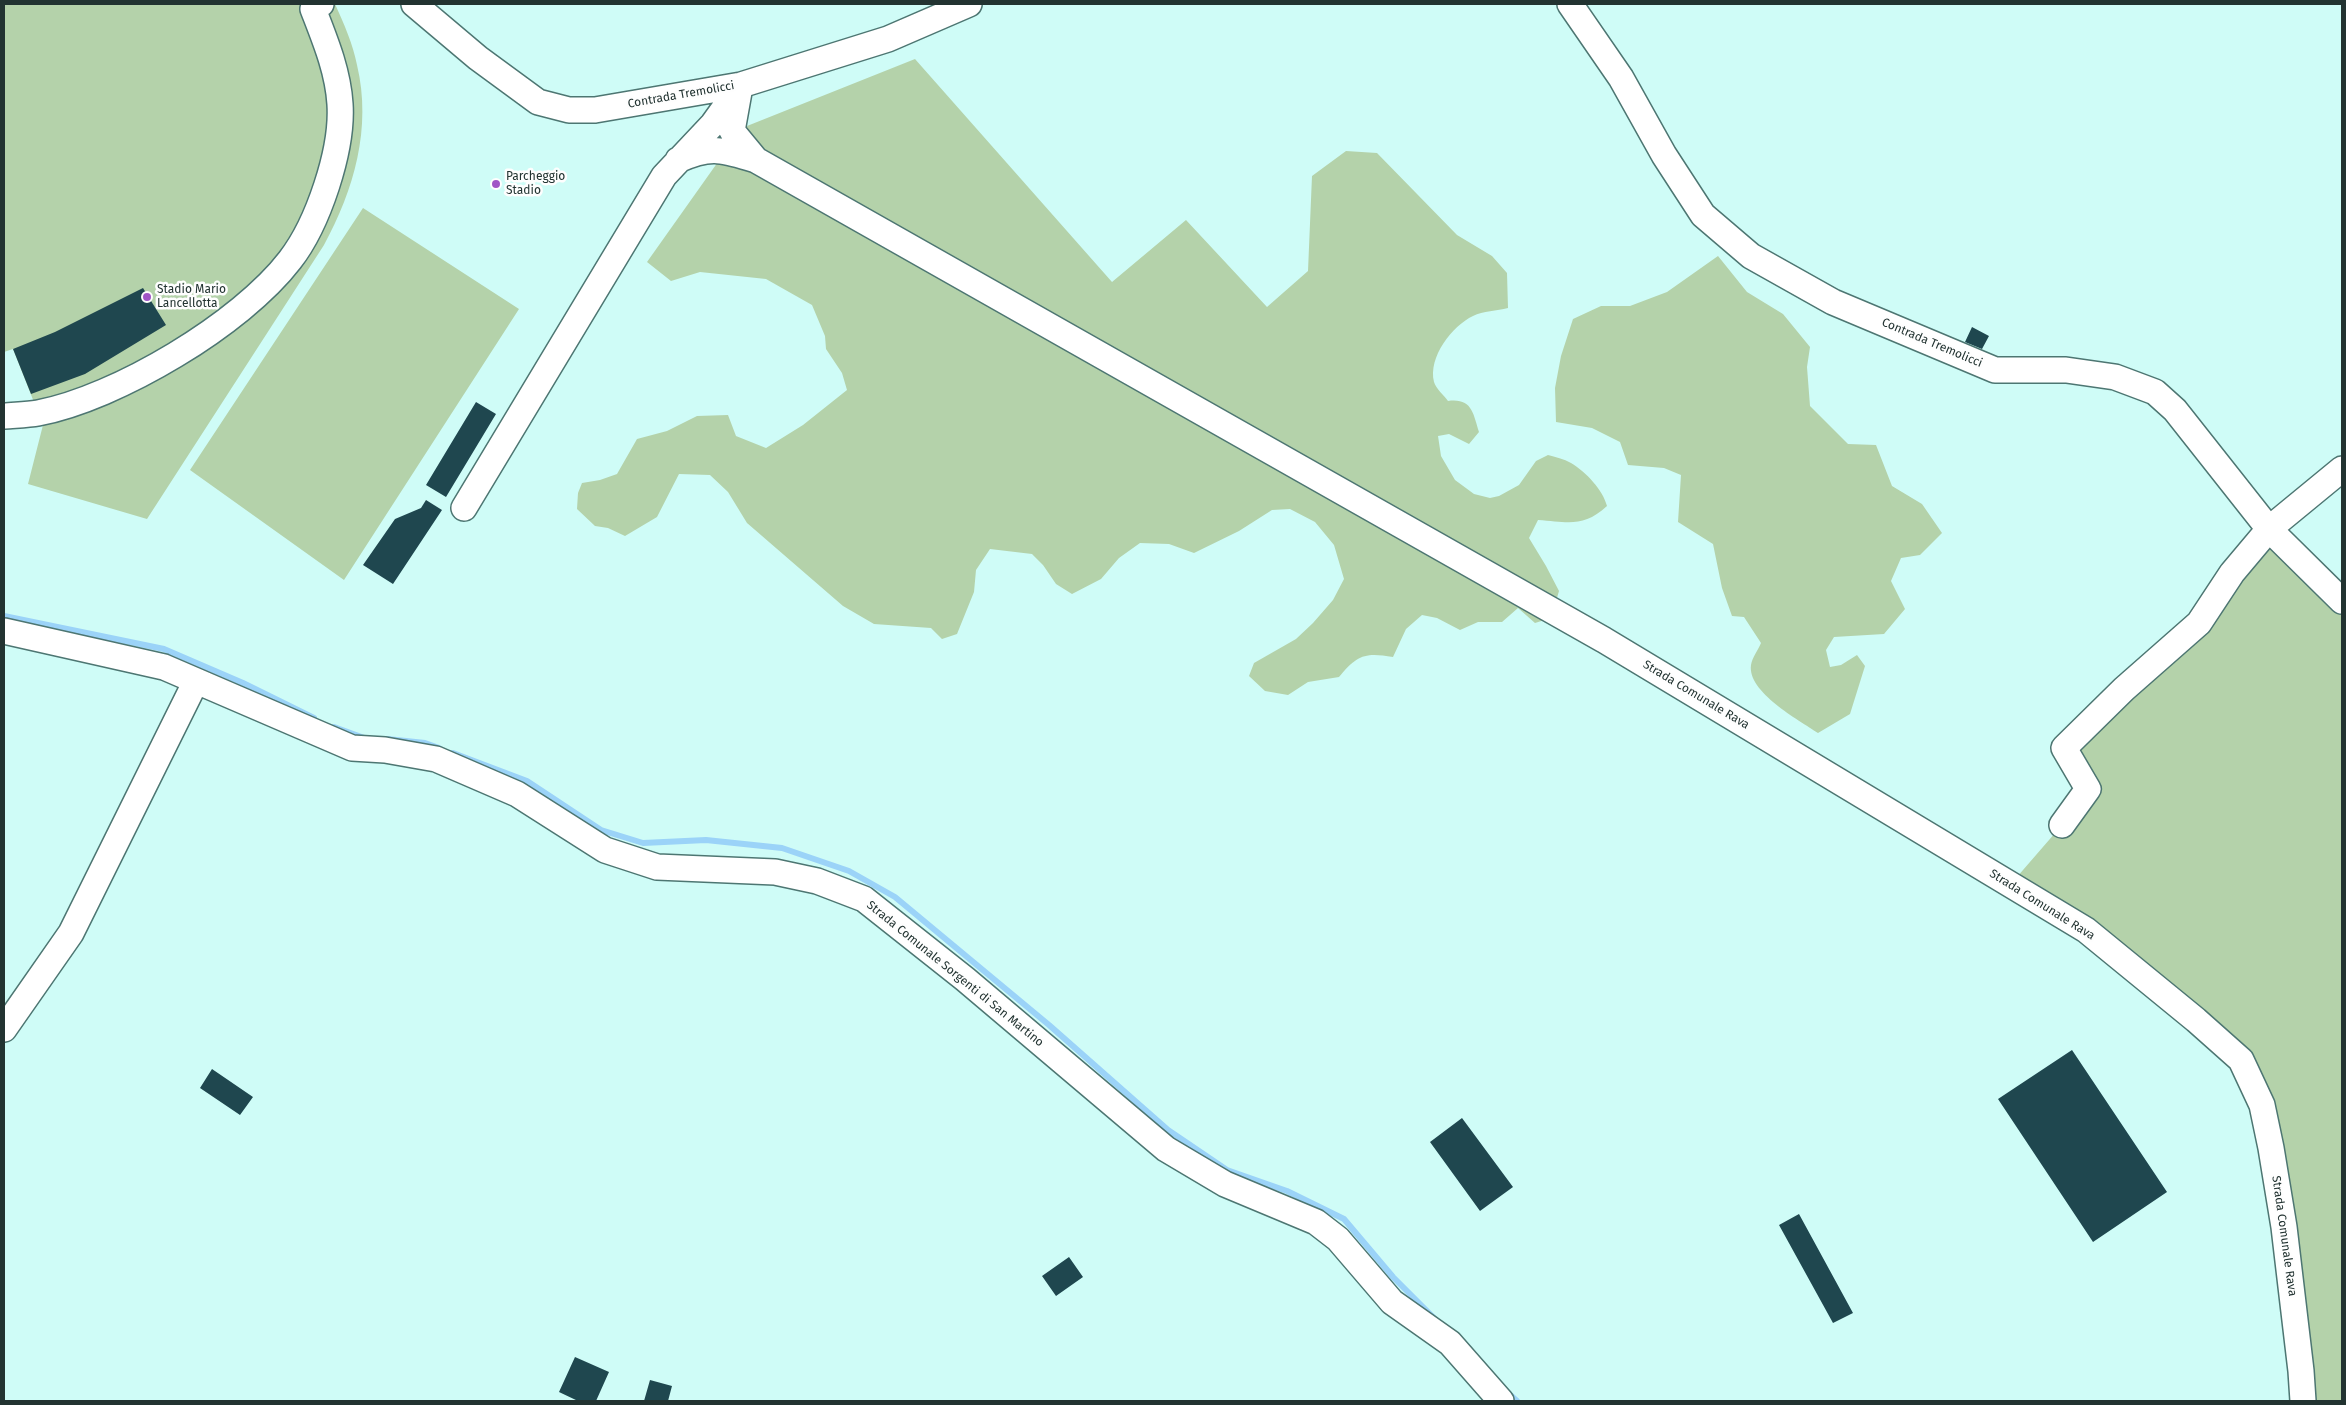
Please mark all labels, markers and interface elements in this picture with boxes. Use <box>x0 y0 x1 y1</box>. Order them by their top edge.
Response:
street label: Contrada Tremolicci <box>627 79 735 111</box>
place label: Parcheggio Stadio <box>506 170 565 198</box>
marker: Parcheggio Stadio <box>490 178 502 190</box>
place label: Stadio Mario Lancellotta <box>157 283 226 311</box>
marker: Stadio Mario Lancellotta <box>141 291 153 303</box>
street label: Contrada Tremolicci <box>1880 315 1984 371</box>
street label: Strada Comunale Rava <box>1640 658 1752 732</box>
street label: Strada Comunale Rava <box>1987 867 2097 943</box>
street label: Strada Comunale Sorgenti di San Martino <box>864 898 1046 1050</box>
street label: Strada Comunale Rava <box>2268 1175 2300 1297</box>

